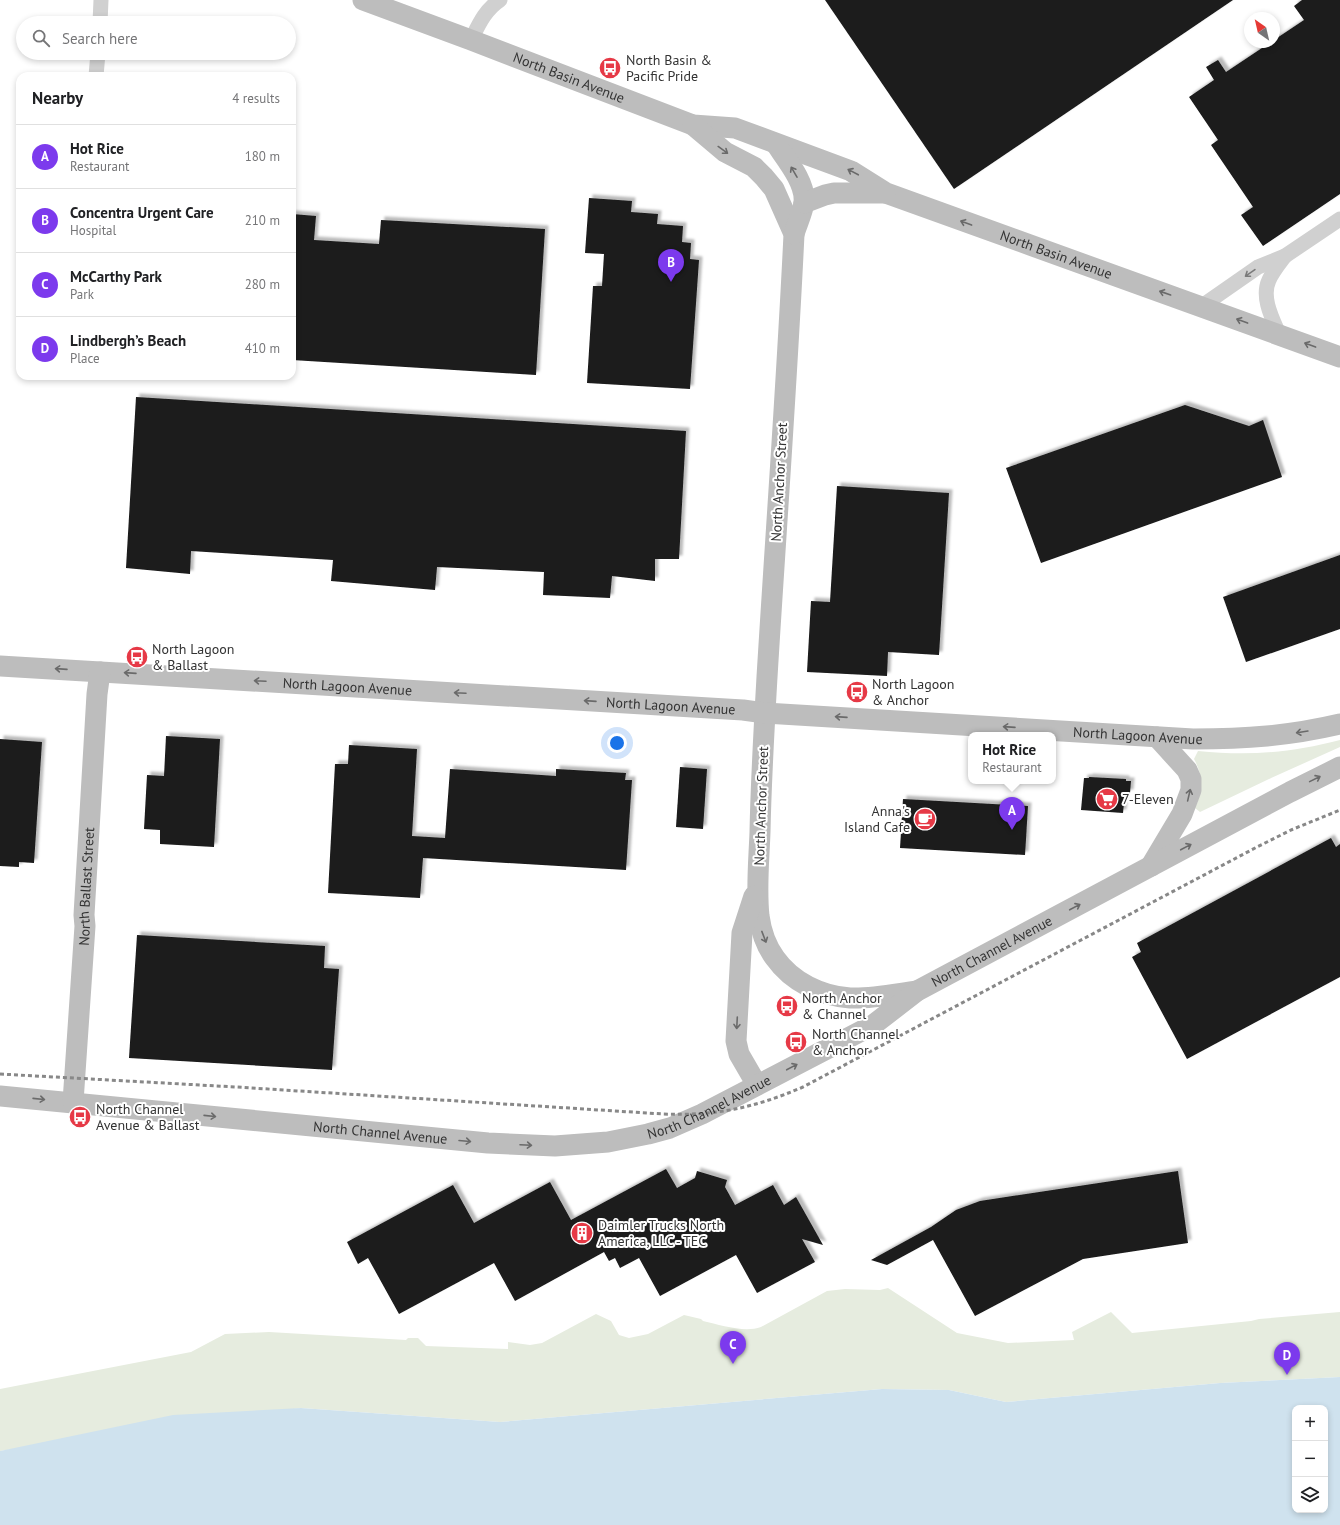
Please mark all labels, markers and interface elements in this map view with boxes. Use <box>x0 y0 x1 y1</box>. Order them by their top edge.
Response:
north arrow <box>1244 12 1280 48</box>
search box <box>16 16 296 60</box>
icon: search <box>30 27 52 49</box>
text: Search here <box>62 29 138 48</box>
street label: North Basin Avenue <box>511 48 627 107</box>
place label: North Basin & Pacific Pride <box>626 51 712 85</box>
bus stop icon: North Basin & Pacific Pride <box>597 55 623 81</box>
text: Nearby <box>32 87 83 109</box>
text: 4 results <box>232 90 280 107</box>
text: Hot Rice <box>70 139 124 158</box>
one-way arrow <box>718 145 729 154</box>
text: A <box>41 148 49 165</box>
text: 180 m <box>245 148 280 165</box>
text: Restaurant <box>70 158 129 175</box>
one-way arrow <box>789 166 797 178</box>
one-way arrow <box>847 168 859 176</box>
text: Concentra Urgent Care <box>70 203 214 222</box>
text: B <box>41 212 49 229</box>
text: 210 m <box>245 212 280 229</box>
one-way arrow <box>960 218 972 226</box>
text: Hospital <box>70 222 116 239</box>
street label: North Basin Avenue <box>998 226 1115 283</box>
pin: B <box>658 249 684 282</box>
text: McCarthy Park <box>70 267 162 286</box>
one-way arrow <box>1245 269 1256 277</box>
text: C <box>41 276 49 293</box>
text: 280 m <box>245 276 280 293</box>
text: Park <box>70 286 94 303</box>
one-way arrow <box>1159 289 1172 296</box>
one-way arrow <box>1237 316 1249 324</box>
text: Lindbergh’s Beach <box>70 331 186 350</box>
text: D <box>41 340 49 357</box>
text: 410 m <box>245 340 280 357</box>
one-way arrow <box>1304 341 1316 349</box>
text: Place <box>70 350 100 367</box>
street label: North Anchor Street <box>767 422 791 542</box>
place label: North Lagoon & Ballast <box>152 640 234 674</box>
bus stop icon: North Lagoon & Ballast <box>124 644 150 670</box>
one-way arrow <box>55 666 68 673</box>
one-way arrow <box>124 670 137 677</box>
street label: North Lagoon Avenue <box>282 674 413 699</box>
place label: North Lagoon & Anchor <box>872 675 954 709</box>
one-way arrow <box>254 678 267 685</box>
bus stop icon: North Lagoon & Anchor <box>844 679 870 705</box>
one-way arrow <box>454 690 467 697</box>
street label: North Lagoon Avenue <box>606 693 736 719</box>
one-way arrow <box>584 698 597 705</box>
one-way arrow <box>835 713 848 720</box>
street label: North Lagoon Avenue <box>1073 723 1203 748</box>
one-way arrow <box>1003 724 1016 731</box>
one-way arrow <box>1296 728 1309 736</box>
popup <box>968 732 1056 784</box>
your location <box>607 733 627 753</box>
text: Hot Rice <box>982 740 1036 759</box>
street label: North Anchor Street <box>750 746 772 866</box>
text: Restaurant <box>982 759 1042 776</box>
one-way arrow <box>1308 775 1320 782</box>
supermarket icon: 7-Eleven <box>1094 786 1120 812</box>
one-way arrow <box>1186 788 1194 801</box>
place label: 7-Eleven <box>1122 790 1174 808</box>
pin: A <box>999 797 1025 830</box>
place label: Anna's Island Cafe <box>844 802 910 836</box>
cafe icon: Anna's Island Cafe <box>912 806 938 832</box>
street label: North Ballast Street <box>75 826 98 946</box>
one-way arrow <box>1179 843 1191 851</box>
one-way arrow <box>1068 903 1080 911</box>
street label: North Channel Avenue <box>928 912 1055 991</box>
one-way arrow <box>761 930 769 942</box>
place label: North Anchor & Channel <box>802 989 882 1023</box>
bus stop icon: North Anchor & Channel <box>774 993 800 1019</box>
one-way arrow <box>734 1016 741 1029</box>
place label: North Channel & Anchor <box>812 1025 899 1059</box>
bus stop icon: North Channel & Anchor <box>783 1029 809 1055</box>
one-way arrow <box>785 1063 797 1070</box>
street label: North Channel Avenue <box>645 1071 774 1143</box>
one-way arrow <box>32 1095 45 1103</box>
place label: North Channel Avenue & Ballast <box>96 1100 200 1134</box>
bus stop icon: North Channel Avenue & Ballast <box>67 1104 93 1130</box>
one-way arrow <box>203 1112 216 1119</box>
street label: North Channel Avenue <box>312 1117 448 1148</box>
one-way arrow <box>458 1137 471 1144</box>
one-way arrow <box>520 1142 533 1149</box>
place label: Daimler Trucks North America, LLC - TEC <box>598 1216 724 1250</box>
building icon: Daimler Trucks North America, LLC - TEC <box>569 1220 595 1246</box>
pin: C <box>720 1331 746 1364</box>
pin: D <box>1274 1342 1300 1375</box>
map controls <box>1292 1405 1328 1513</box>
button: + <box>1292 1405 1328 1441</box>
button: − <box>1292 1441 1328 1477</box>
button: layers <box>1292 1477 1328 1513</box>

